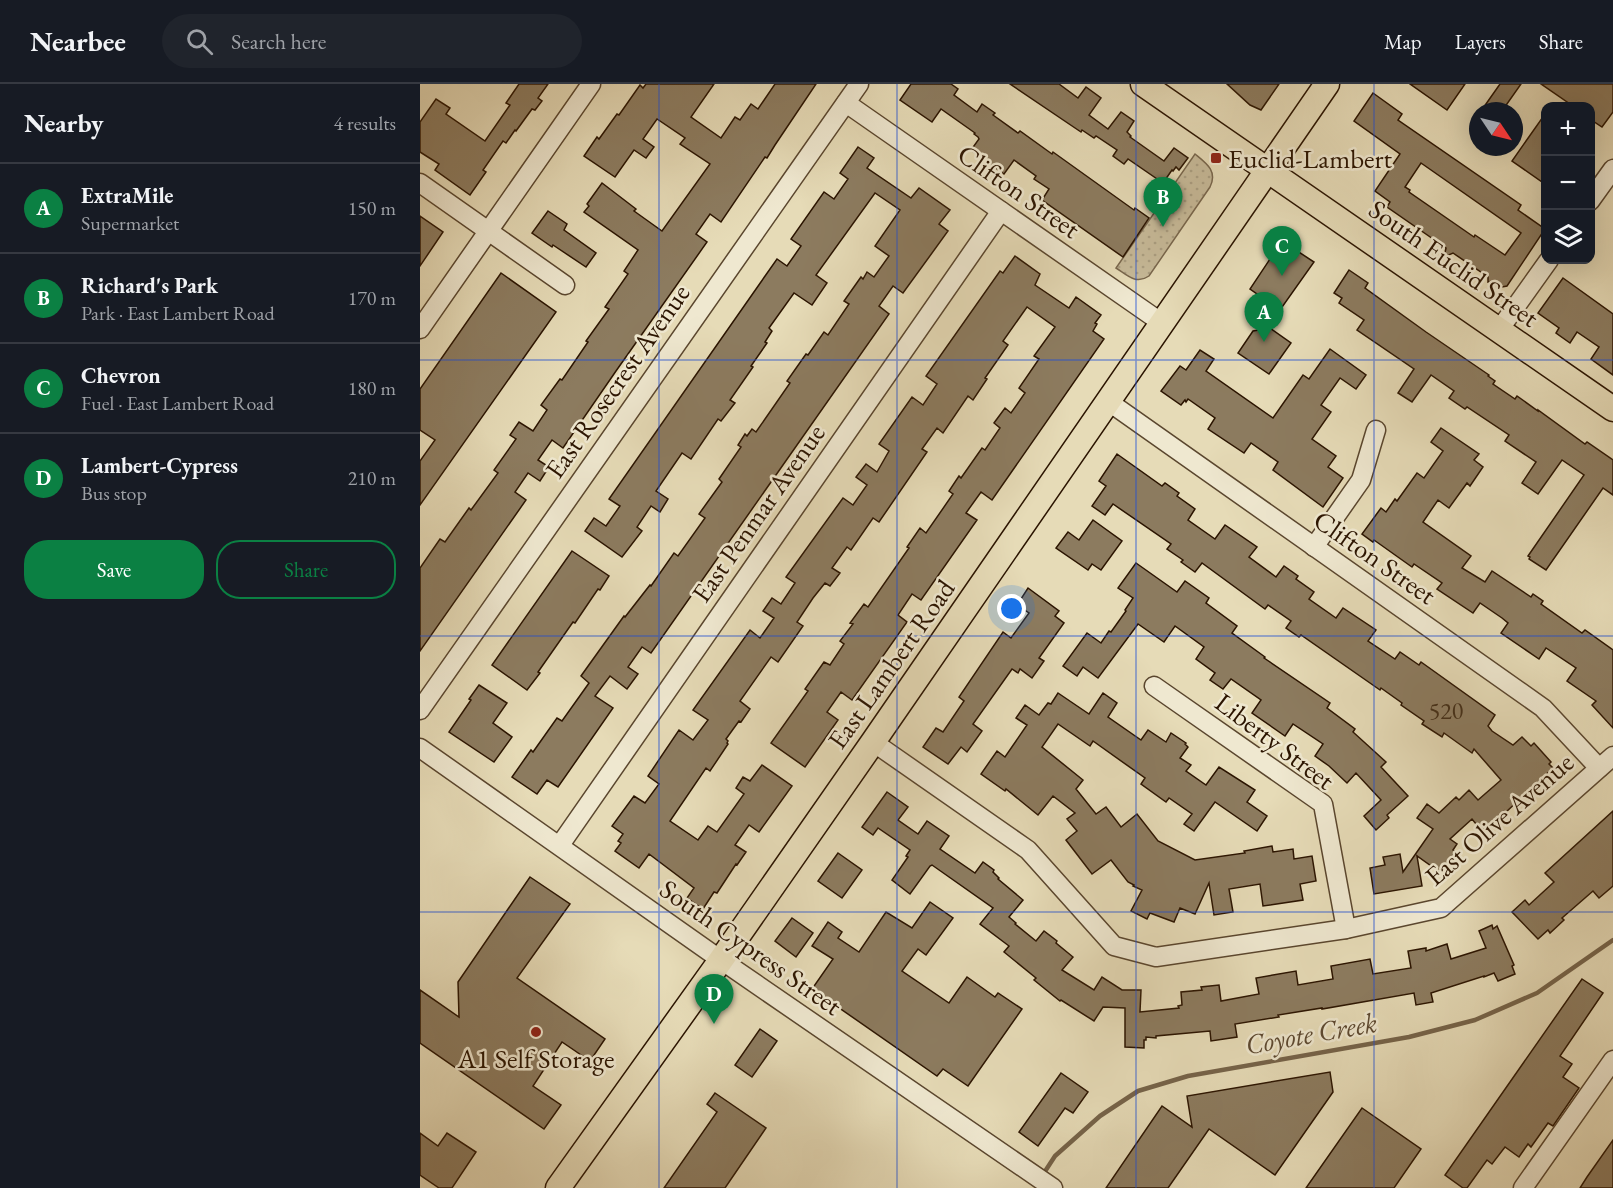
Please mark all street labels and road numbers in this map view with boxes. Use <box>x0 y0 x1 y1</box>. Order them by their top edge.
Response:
street label: Clifton Street <box>951 136 1087 246</box>
street label: South Euclid Street <box>1362 191 1546 335</box>
street label: East Rosecrest Avenue <box>537 277 697 485</box>
street label: East Penmar Avenue <box>683 417 833 609</box>
street label: Clifton Street <box>1307 502 1443 612</box>
street label: East Lambert Road <box>819 572 963 756</box>
street label: Liberty Street <box>1208 685 1342 798</box>
street label: East Olive Avenue <box>1417 745 1581 893</box>
street label: South Cypress Street <box>653 871 849 1023</box>

